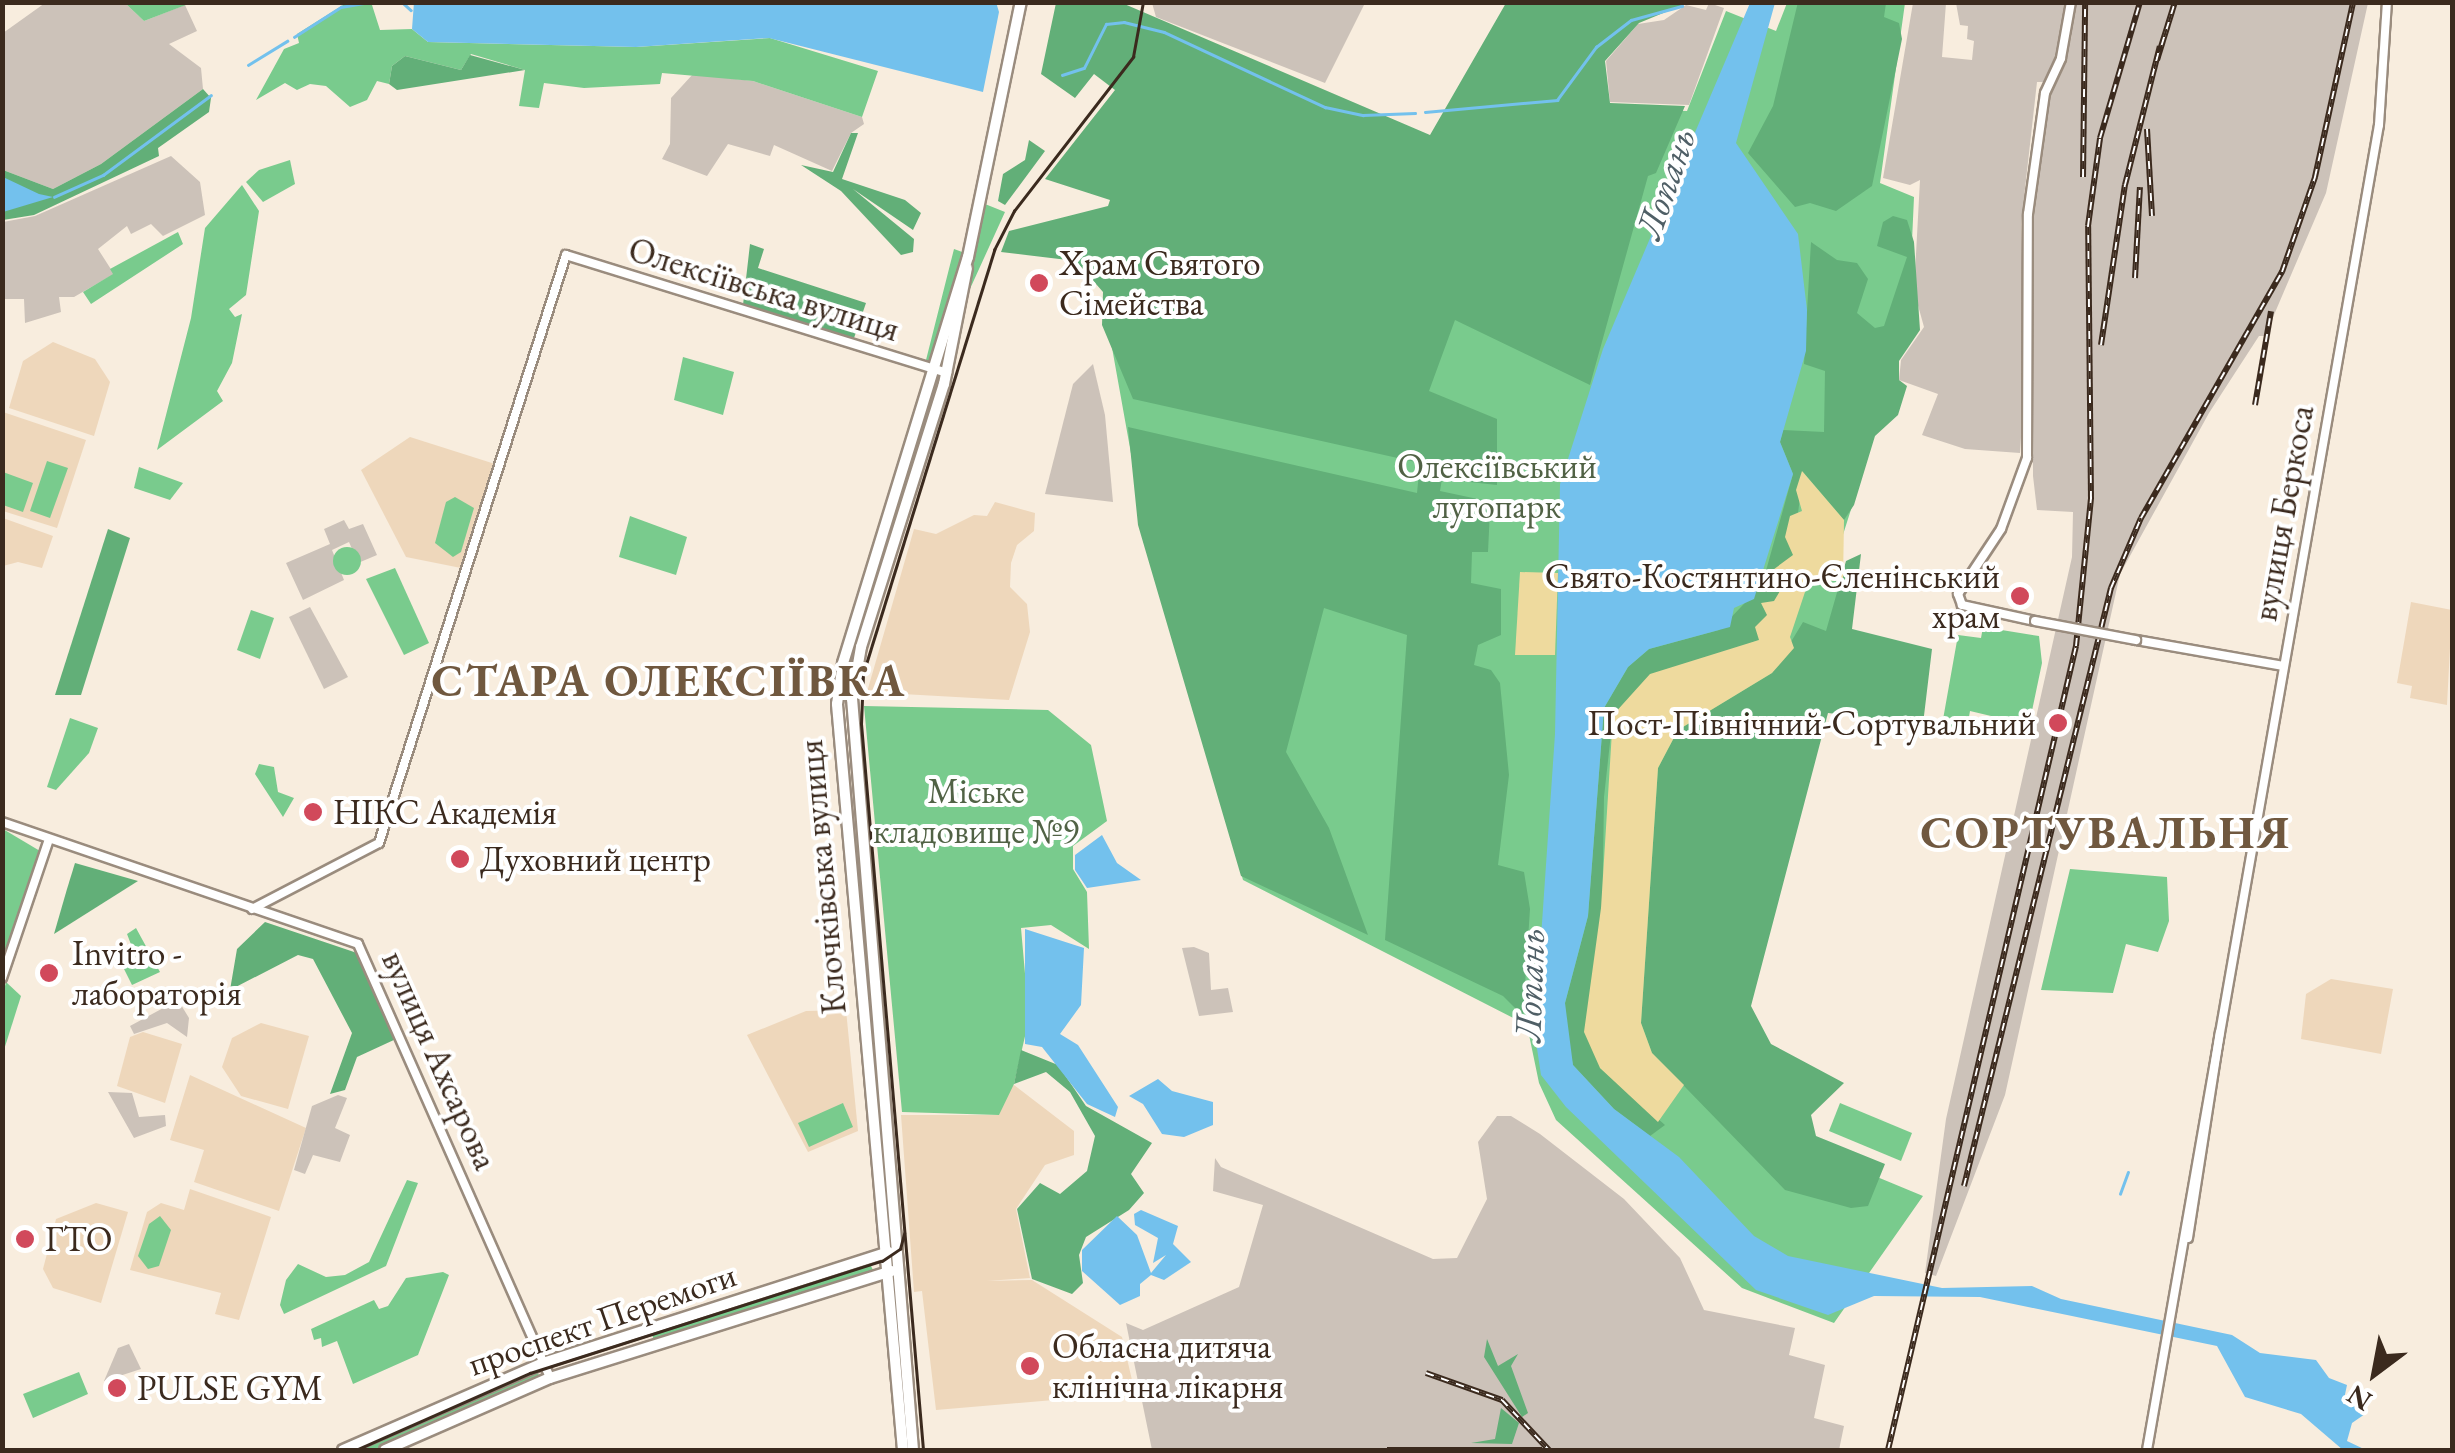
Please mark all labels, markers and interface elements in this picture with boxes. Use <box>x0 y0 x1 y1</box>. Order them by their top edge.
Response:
water label: Лопань <box>1625 122 1705 244</box>
street label: Олексіївська вулиця <box>624 228 904 350</box>
place label: Храм Святого Сімейства <box>1059 242 1261 324</box>
marker: Храм Святого Сімейства <box>1028 272 1050 294</box>
street label: вулиця Беркоса <box>2243 402 2323 624</box>
park label: Олексіївський лугопарк <box>1397 445 1597 527</box>
place label: Свято-Костянтино-Єленінський храм <box>1545 555 2000 637</box>
marker: Свято-Костянтино-Єленінський храм <box>2009 585 2031 607</box>
district label: СТАРА ОЛЕКСІЇВКА <box>431 654 907 708</box>
place label: Пост-Північний-Сортувальний <box>1587 702 2036 744</box>
marker: Пост-Північний-Сортувальний <box>2045 710 2071 736</box>
street label: Клочківська вулиця <box>789 738 855 1016</box>
park label: Міське кладовище №9 <box>873 770 1079 852</box>
place label: НІКС Академія <box>333 791 557 833</box>
marker: НІКС Академія <box>302 801 324 823</box>
district label: СОРТУВАЛЬНЯ <box>1920 806 2292 860</box>
place label: Духовний центр <box>480 838 711 880</box>
marker: Духовний центр <box>449 848 471 870</box>
water label: Лопань <box>1504 928 1554 1042</box>
place label: Invitro - лабораторія <box>72 932 242 1014</box>
street label: вулиця Ахсарова <box>373 944 507 1176</box>
marker: Invitro - лабораторія <box>36 960 62 986</box>
place label: ГТО <box>45 1218 113 1260</box>
marker: ГТО <box>14 1228 36 1250</box>
street label: проспект Перемоги <box>462 1253 742 1385</box>
north arrow <box>2325 1323 2425 1423</box>
place label: Обласна дитяча клінічна лікарня <box>1052 1325 1283 1407</box>
marker: Обласна дитяча клінічна лікарня <box>1017 1353 1043 1379</box>
place label: PULSE GYM <box>137 1367 323 1409</box>
marker: PULSE GYM <box>106 1377 128 1399</box>
text: N <box>2340 1377 2378 1420</box>

